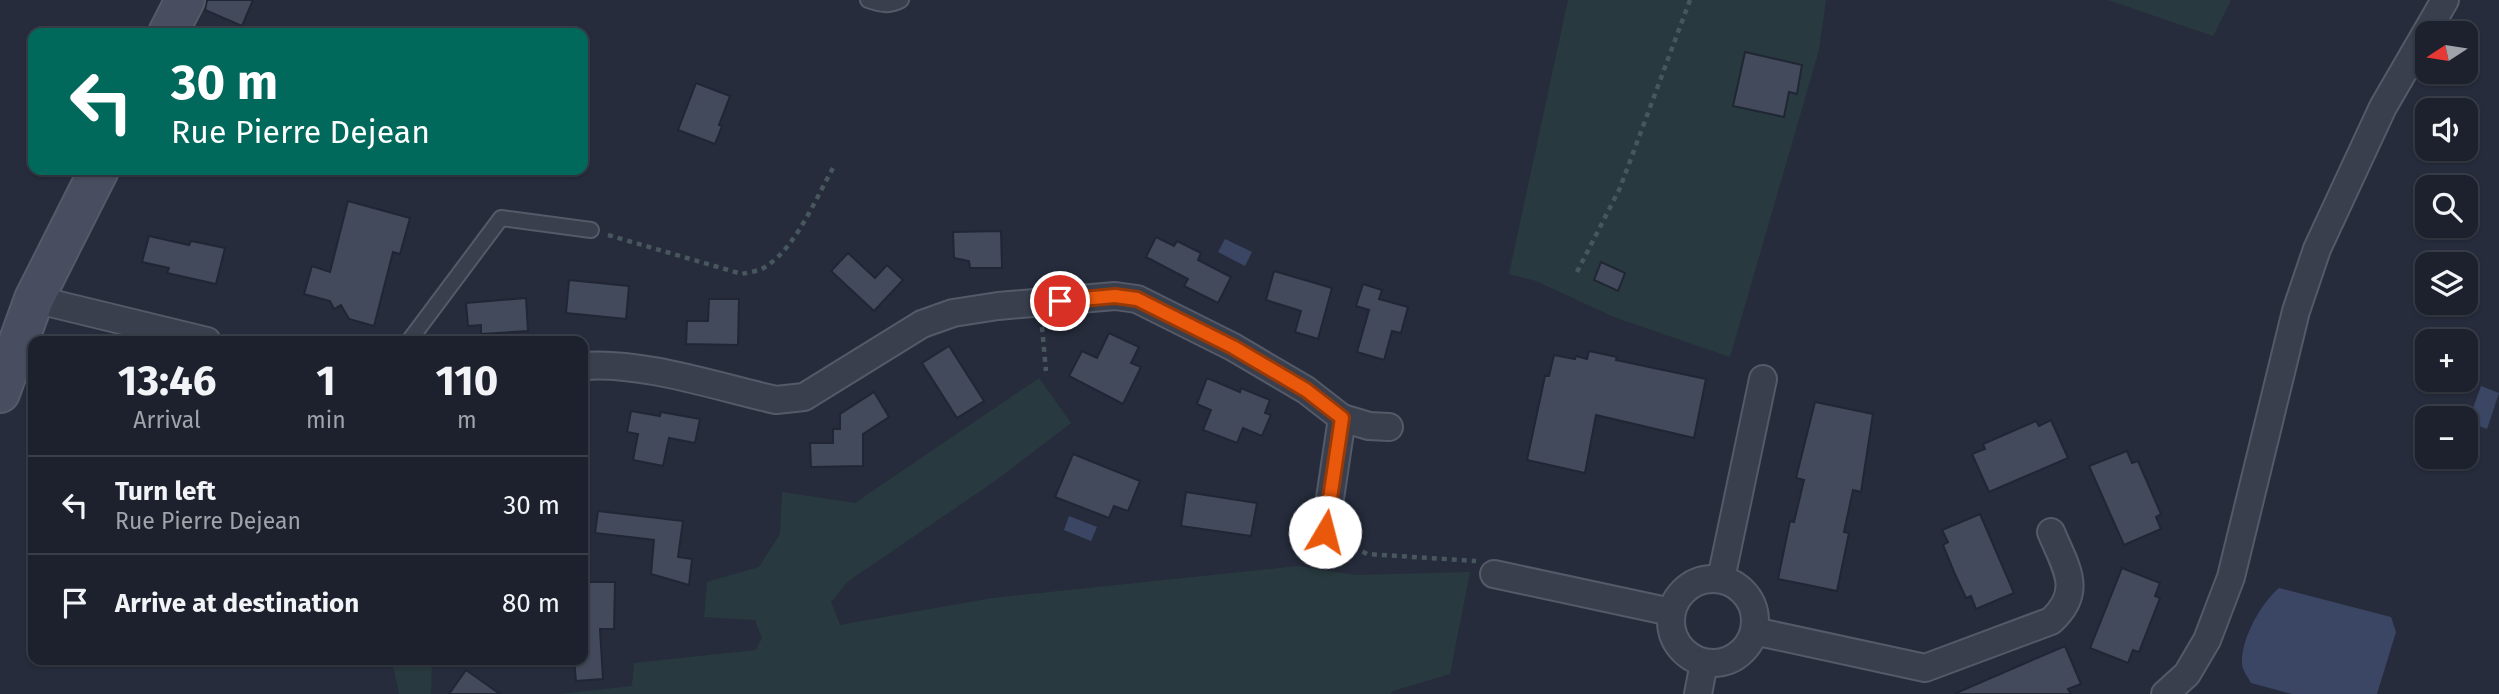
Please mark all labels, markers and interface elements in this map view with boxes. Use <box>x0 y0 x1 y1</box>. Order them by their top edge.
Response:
north arrow <box>2415 21 2478 84</box>
map controls <box>2415 21 2478 469</box>
text: 30 m <box>171 53 278 112</box>
icon: left <box>56 56 147 147</box>
button: sound <box>2415 98 2478 161</box>
text: Rue Pierre Dejean <box>171 113 430 151</box>
button: search <box>2415 175 2478 238</box>
button: layers <box>2415 252 2478 315</box>
pin <box>1030 271 1090 331</box>
icon: arrive <box>1041 282 1079 320</box>
button: + <box>2415 329 2478 392</box>
text: 13:46 <box>118 356 216 406</box>
text: 1 <box>316 356 336 406</box>
text: 110 <box>435 356 498 406</box>
text: Arrival <box>133 406 201 434</box>
text: min <box>306 406 346 434</box>
text: m <box>457 406 477 434</box>
button: − <box>2415 406 2478 469</box>
text: Turn left <box>115 476 216 507</box>
icon: left <box>56 486 94 524</box>
text: 30 m <box>503 490 560 521</box>
position arrow <box>1288 495 1362 569</box>
text: Rue Pierre Dejean <box>115 507 301 535</box>
icon: arrive <box>56 584 94 622</box>
text: Arrive at destination <box>115 588 359 619</box>
text: 80 m <box>502 588 560 619</box>

